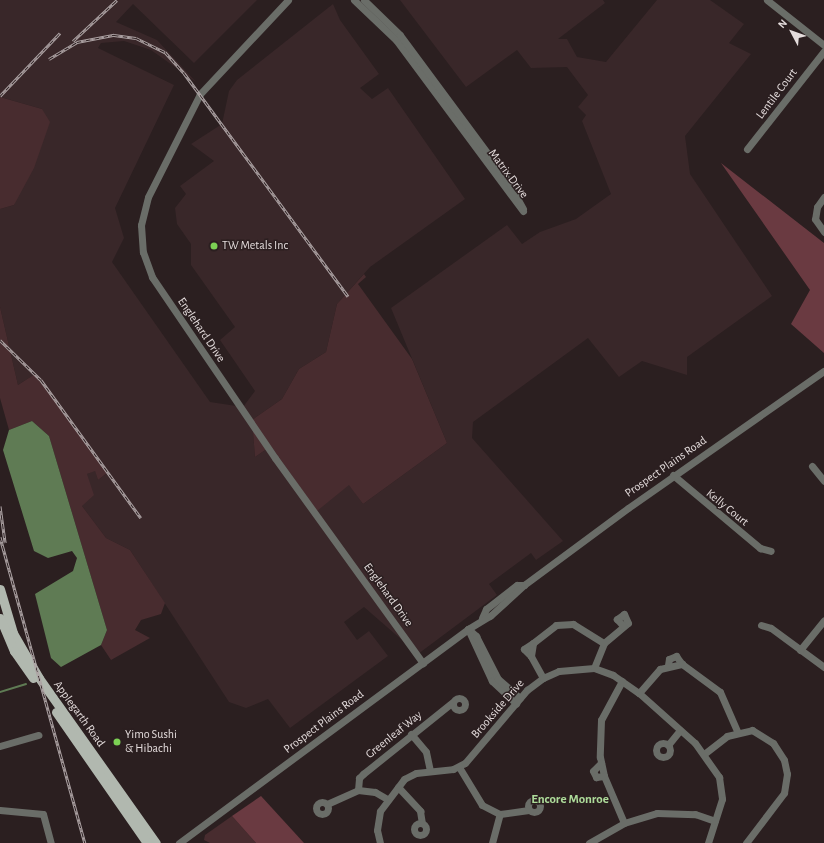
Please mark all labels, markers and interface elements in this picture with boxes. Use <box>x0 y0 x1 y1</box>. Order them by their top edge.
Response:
north arrow <box>772 12 812 52</box>
text: N <box>776 17 789 30</box>
street label: Lentile Court <box>753 66 801 122</box>
street label: Matrix Drive <box>485 147 531 201</box>
place label: TW Metals Inc <box>222 239 288 253</box>
marker: TW Metals Inc <box>209 241 219 251</box>
street label: Englehard Drive <box>174 295 228 365</box>
street label: Prospect Plains Road <box>622 433 710 501</box>
street label: Kelly Court <box>703 487 751 529</box>
street label: Englehard Drive <box>360 560 416 630</box>
street label: Brookside Drive <box>468 677 528 741</box>
street label: Applegarth Road <box>50 678 108 750</box>
street label: Prospect Plains Road <box>281 687 367 757</box>
street label: Greenleaf Way <box>363 708 425 762</box>
place label: Yimo Sushi & Hibachi <box>125 728 177 756</box>
marker: Yimo Sushi & Hibachi <box>112 737 122 747</box>
district label: Encore Monroe <box>531 792 609 808</box>

